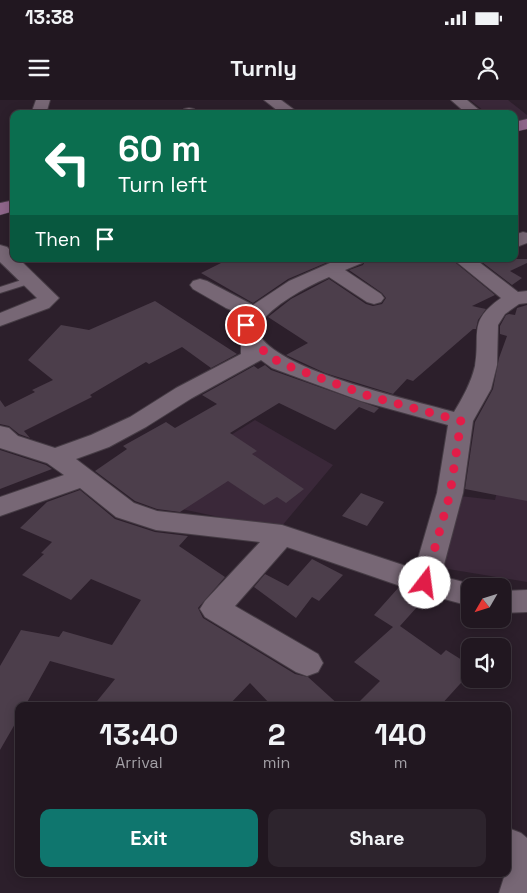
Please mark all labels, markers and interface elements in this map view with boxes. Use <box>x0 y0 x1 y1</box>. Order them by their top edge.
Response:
text: 13:38 <box>25 5 74 30</box>
icon: menu <box>25 54 53 82</box>
text: Turnly <box>230 54 297 82</box>
icon: person <box>474 54 502 82</box>
text: 60 m <box>118 127 201 171</box>
icon: left <box>35 130 100 195</box>
text: Turn left <box>118 170 208 198</box>
icon: arrive <box>91 225 119 253</box>
text: Then <box>35 227 81 252</box>
pin <box>225 304 267 346</box>
icon: arrive <box>232 311 260 339</box>
position arrow <box>398 556 450 608</box>
north arrow <box>461 578 511 628</box>
map controls <box>461 578 511 688</box>
button: sound <box>461 638 511 688</box>
text: 13:40 <box>99 715 179 754</box>
text: 2 <box>268 715 285 754</box>
text: 140 <box>375 715 427 754</box>
text: Arrival <box>115 752 163 773</box>
text: min <box>263 752 290 773</box>
text: m <box>394 752 408 773</box>
button: Exit <box>40 809 258 867</box>
button: Share <box>268 809 486 867</box>

